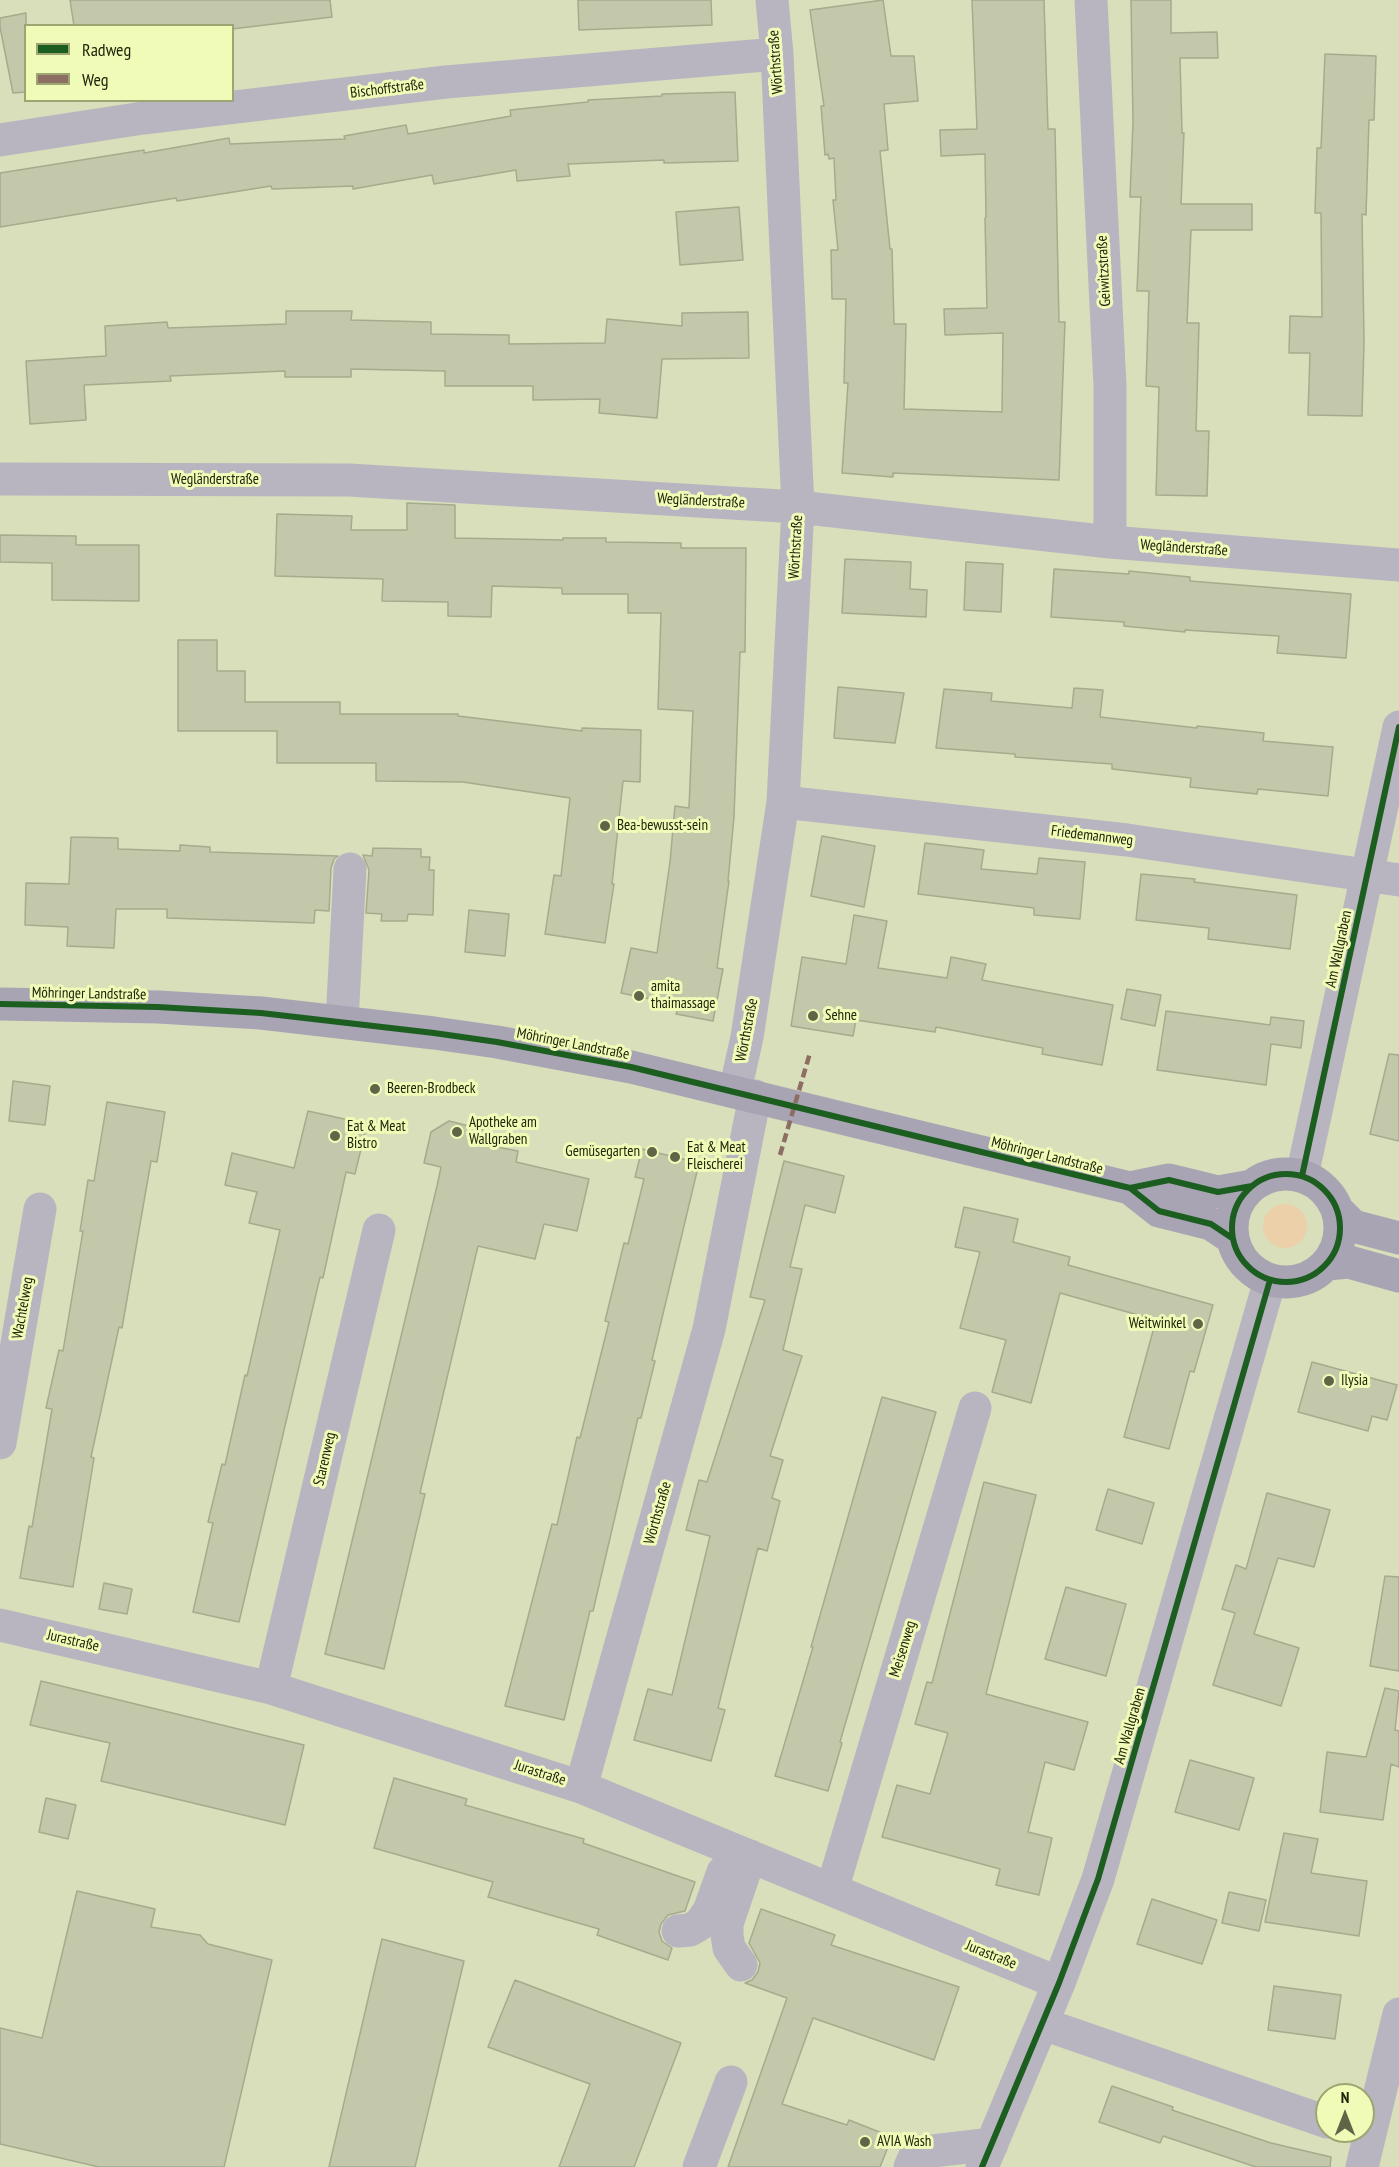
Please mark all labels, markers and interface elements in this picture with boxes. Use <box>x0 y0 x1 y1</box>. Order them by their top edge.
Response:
legend <box>24 24 234 102</box>
street label: Wörthstraße <box>765 29 787 95</box>
text: Radweg <box>82 38 131 61</box>
text: Weg <box>82 68 109 91</box>
street label: Bischoffstraße <box>349 76 425 102</box>
street label: Geiwitzstraße <box>1093 235 1115 307</box>
street label: Wegländerstraße <box>171 471 259 489</box>
street label: Wegländerstraße <box>657 490 745 512</box>
street label: Wörthstraße <box>785 515 807 579</box>
street label: Wegländerstraße <box>1140 536 1228 560</box>
place label: Bea-bewusst-sein <box>617 817 708 835</box>
marker: Bea-bewusst-sein <box>598 819 612 833</box>
street label: Friedemannweg <box>1050 822 1134 850</box>
street label: Am Wallgraben <box>1322 909 1356 989</box>
place label: amita thaimassage <box>651 978 716 1013</box>
street label: Möhringer Landstraße <box>32 984 146 1004</box>
marker: amita thaimassage <box>632 989 646 1003</box>
street label: Wörthstraße <box>732 997 762 1063</box>
place label: Sehne <box>825 1007 857 1025</box>
marker: Sehne <box>806 1009 820 1023</box>
street label: Möhringer Landstraße <box>515 1024 631 1064</box>
place label: Beeren-Brodbeck <box>387 1080 475 1098</box>
marker: Beeren-Brodbeck <box>368 1082 382 1096</box>
place label: Apotheke am Wallgraben <box>469 1114 537 1149</box>
place label: Eat & Meat Bistro <box>347 1118 406 1153</box>
marker: Apotheke am Wallgraben <box>450 1125 464 1139</box>
marker: Eat & Meat Bistro <box>328 1129 342 1143</box>
street label: Möhringer Landstraße <box>989 1133 1105 1179</box>
place label: Eat & Meat Fleischerei <box>687 1139 746 1174</box>
place label: Gemüsegarten <box>565 1143 640 1161</box>
marker: Gemüsegarten <box>645 1145 659 1159</box>
marker: Eat & Meat Fleischerei <box>668 1150 682 1164</box>
street label: Wachtelweg <box>9 1276 37 1340</box>
place label: Weitwinkel <box>1129 1315 1186 1333</box>
marker: Weitwinkel <box>1191 1317 1205 1331</box>
place label: Ilysia <box>1341 1372 1368 1390</box>
marker: Ilysia <box>1322 1374 1336 1388</box>
street label: Starenweg <box>310 1430 340 1488</box>
street label: Wörthstraße <box>641 1480 675 1546</box>
street label: Meisenweg <box>886 1619 920 1679</box>
street label: Jurastraße <box>45 1626 101 1656</box>
street label: Am Wallgraben <box>1111 1686 1149 1766</box>
street label: Jurastraße <box>512 1756 568 1790</box>
street label: Jurastraße <box>963 1937 1019 1973</box>
north arrow <box>1315 2083 1375 2143</box>
text: N <box>1341 2087 1349 2107</box>
place label: AVIA Wash <box>877 2133 931 2151</box>
marker: AVIA Wash <box>858 2135 872 2149</box>

